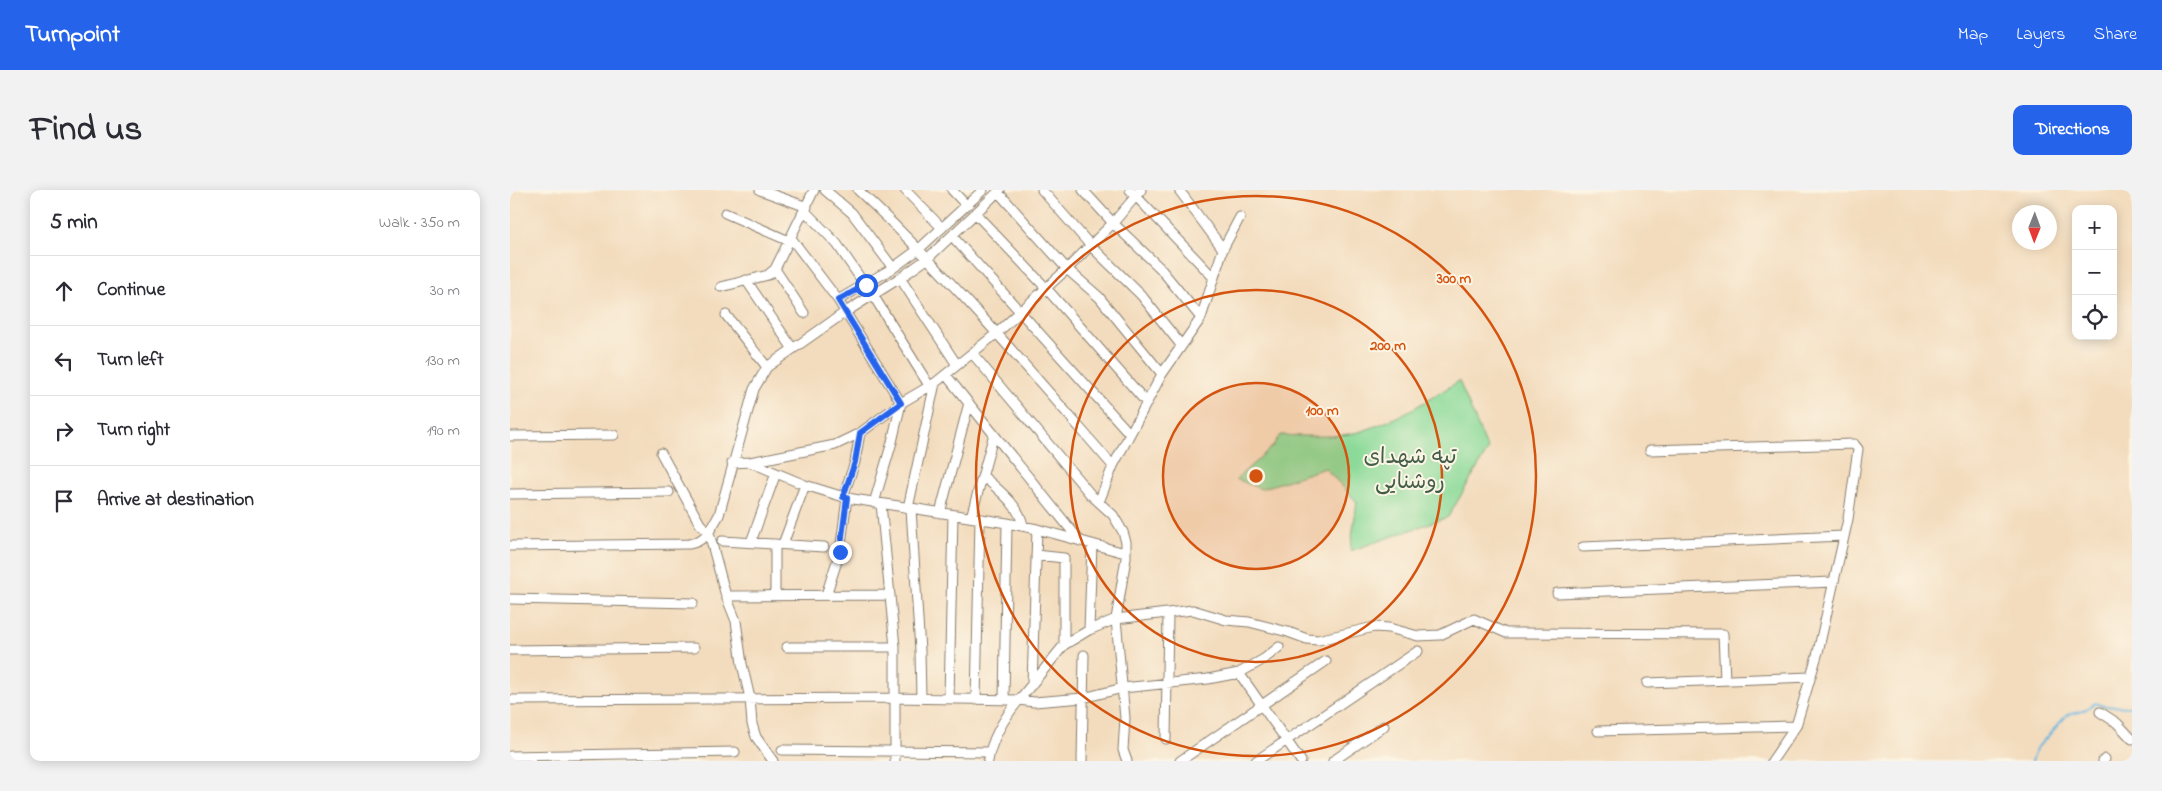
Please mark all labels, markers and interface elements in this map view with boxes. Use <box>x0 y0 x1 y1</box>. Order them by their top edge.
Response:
text: Turnpoint <box>25 18 120 53</box>
text: Map <box>1958 22 1988 48</box>
text: Layers <box>2016 22 2066 48</box>
text: Share <box>2094 22 2137 48</box>
text: Find us <box>30 105 142 156</box>
button: Directions <box>2013 105 2132 155</box>
north arrow <box>2012 205 2057 250</box>
map controls <box>2072 205 2117 340</box>
button: + <box>2072 205 2117 250</box>
text: 5 min <box>50 208 98 238</box>
text: Walk · 350 m <box>379 211 460 235</box>
button: − <box>2072 250 2117 295</box>
text: 300 m <box>1436 268 1472 290</box>
route start <box>855 274 878 297</box>
icon: ahead <box>50 277 78 305</box>
text: Continue <box>97 277 165 304</box>
text: 30 m <box>430 279 460 303</box>
button: locate <box>2072 295 2117 340</box>
text: 200 m <box>1369 335 1406 357</box>
icon: left <box>50 347 78 375</box>
text: Turn left <box>97 347 164 374</box>
text: 130 m <box>425 349 460 373</box>
text: 100 m <box>1305 400 1339 422</box>
icon: right <box>50 417 78 445</box>
text: Turn right <box>97 417 170 444</box>
text: 190 m <box>427 419 460 443</box>
park label: تپه شهدای روشنایی <box>1363 442 1457 499</box>
centre of rings <box>1247 467 1265 485</box>
icon: arrive <box>50 487 78 515</box>
text: Arrive at destination <box>97 487 254 514</box>
route end <box>829 541 852 564</box>

